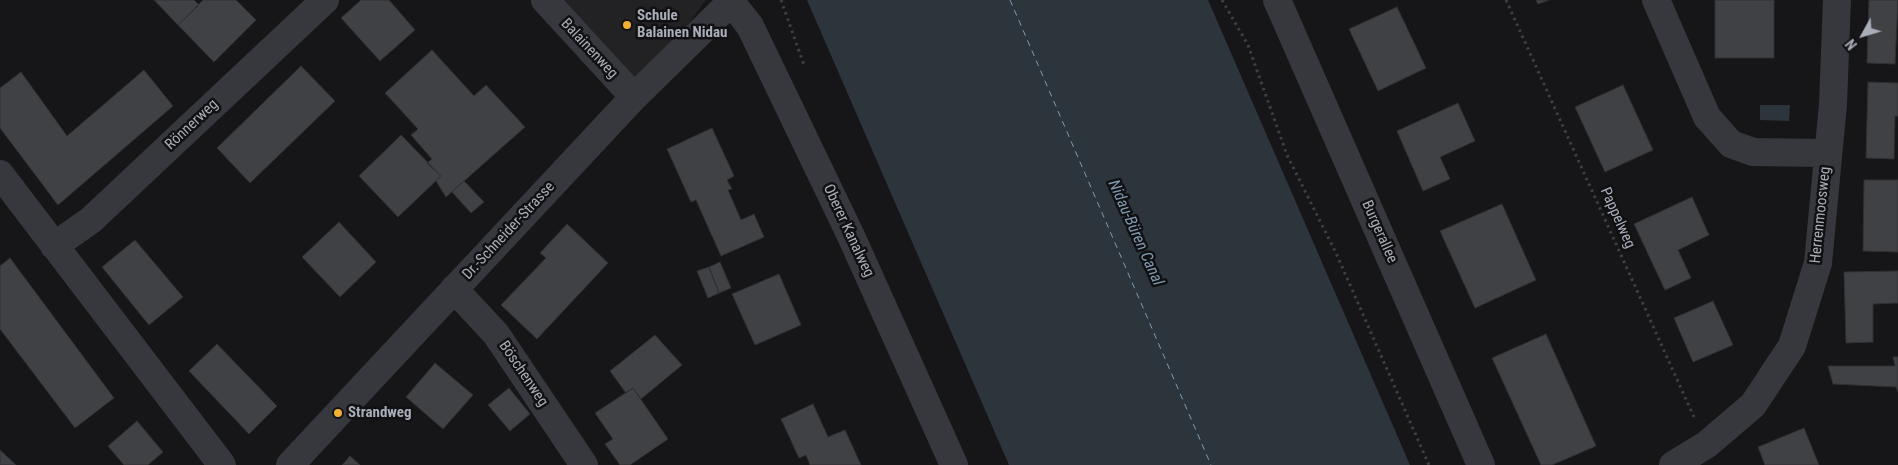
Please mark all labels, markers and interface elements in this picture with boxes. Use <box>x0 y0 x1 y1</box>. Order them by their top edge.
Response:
place label: Schule Balainen Nidau <box>637 7 727 42</box>
north arrow <box>1838 10 1888 60</box>
street label: Balainenweg <box>557 15 621 83</box>
marker: Schule Balainen Nidau <box>621 19 633 31</box>
text: N <box>1842 36 1860 53</box>
street label: Rönnerweg <box>162 96 222 154</box>
street label: Herrenmoosweg <box>1807 166 1835 264</box>
water label: Nidau-Büren Canal <box>1103 177 1167 289</box>
street label: Dr.-Schneider-Strasse <box>459 179 559 283</box>
street label: Oberer Kanalweg <box>819 182 877 280</box>
street label: Pappelweg <box>1596 185 1638 251</box>
street label: Burgerallee <box>1357 198 1401 266</box>
street label: Böschenweg <box>495 338 551 410</box>
place label: Strandweg <box>348 404 412 422</box>
marker: Strandweg <box>332 407 344 419</box>

